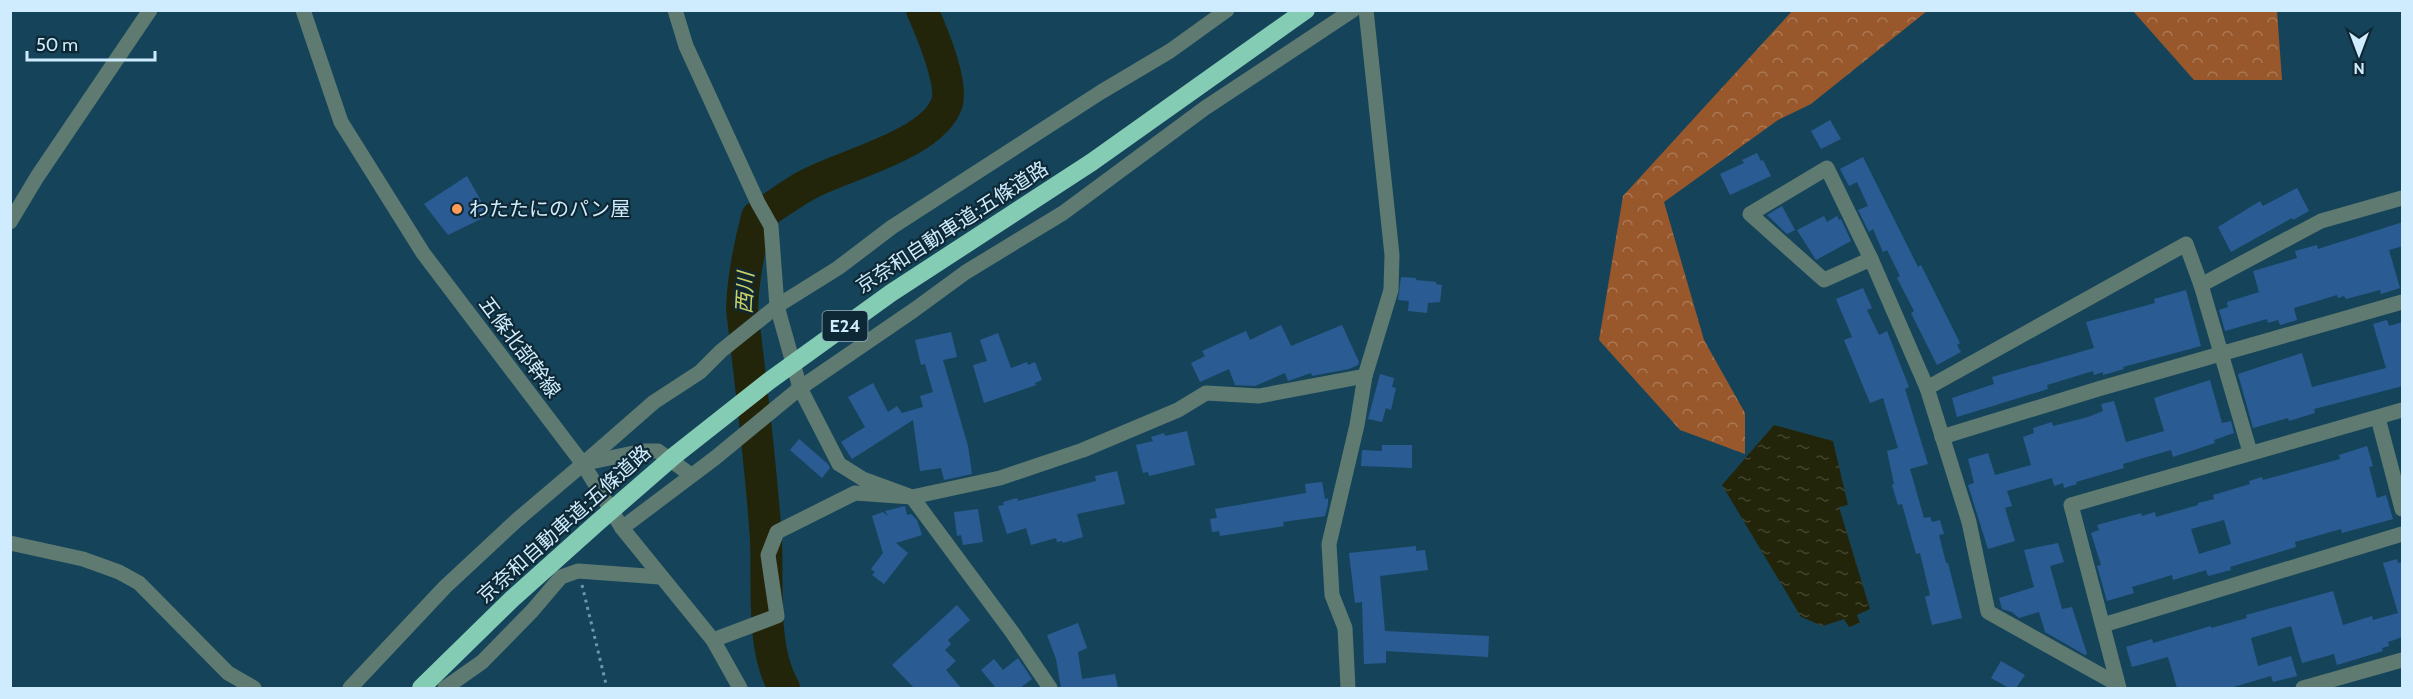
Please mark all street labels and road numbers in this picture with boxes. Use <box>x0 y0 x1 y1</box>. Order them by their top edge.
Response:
street label: 京奈和自動車道;五條道路 <box>851 156 1053 298</box>
street label: 五條北部幹線 <box>474 292 566 402</box>
road number: E24 <box>822 311 868 341</box>
street label: 京奈和自動車道;五條道路 <box>473 440 655 608</box>

